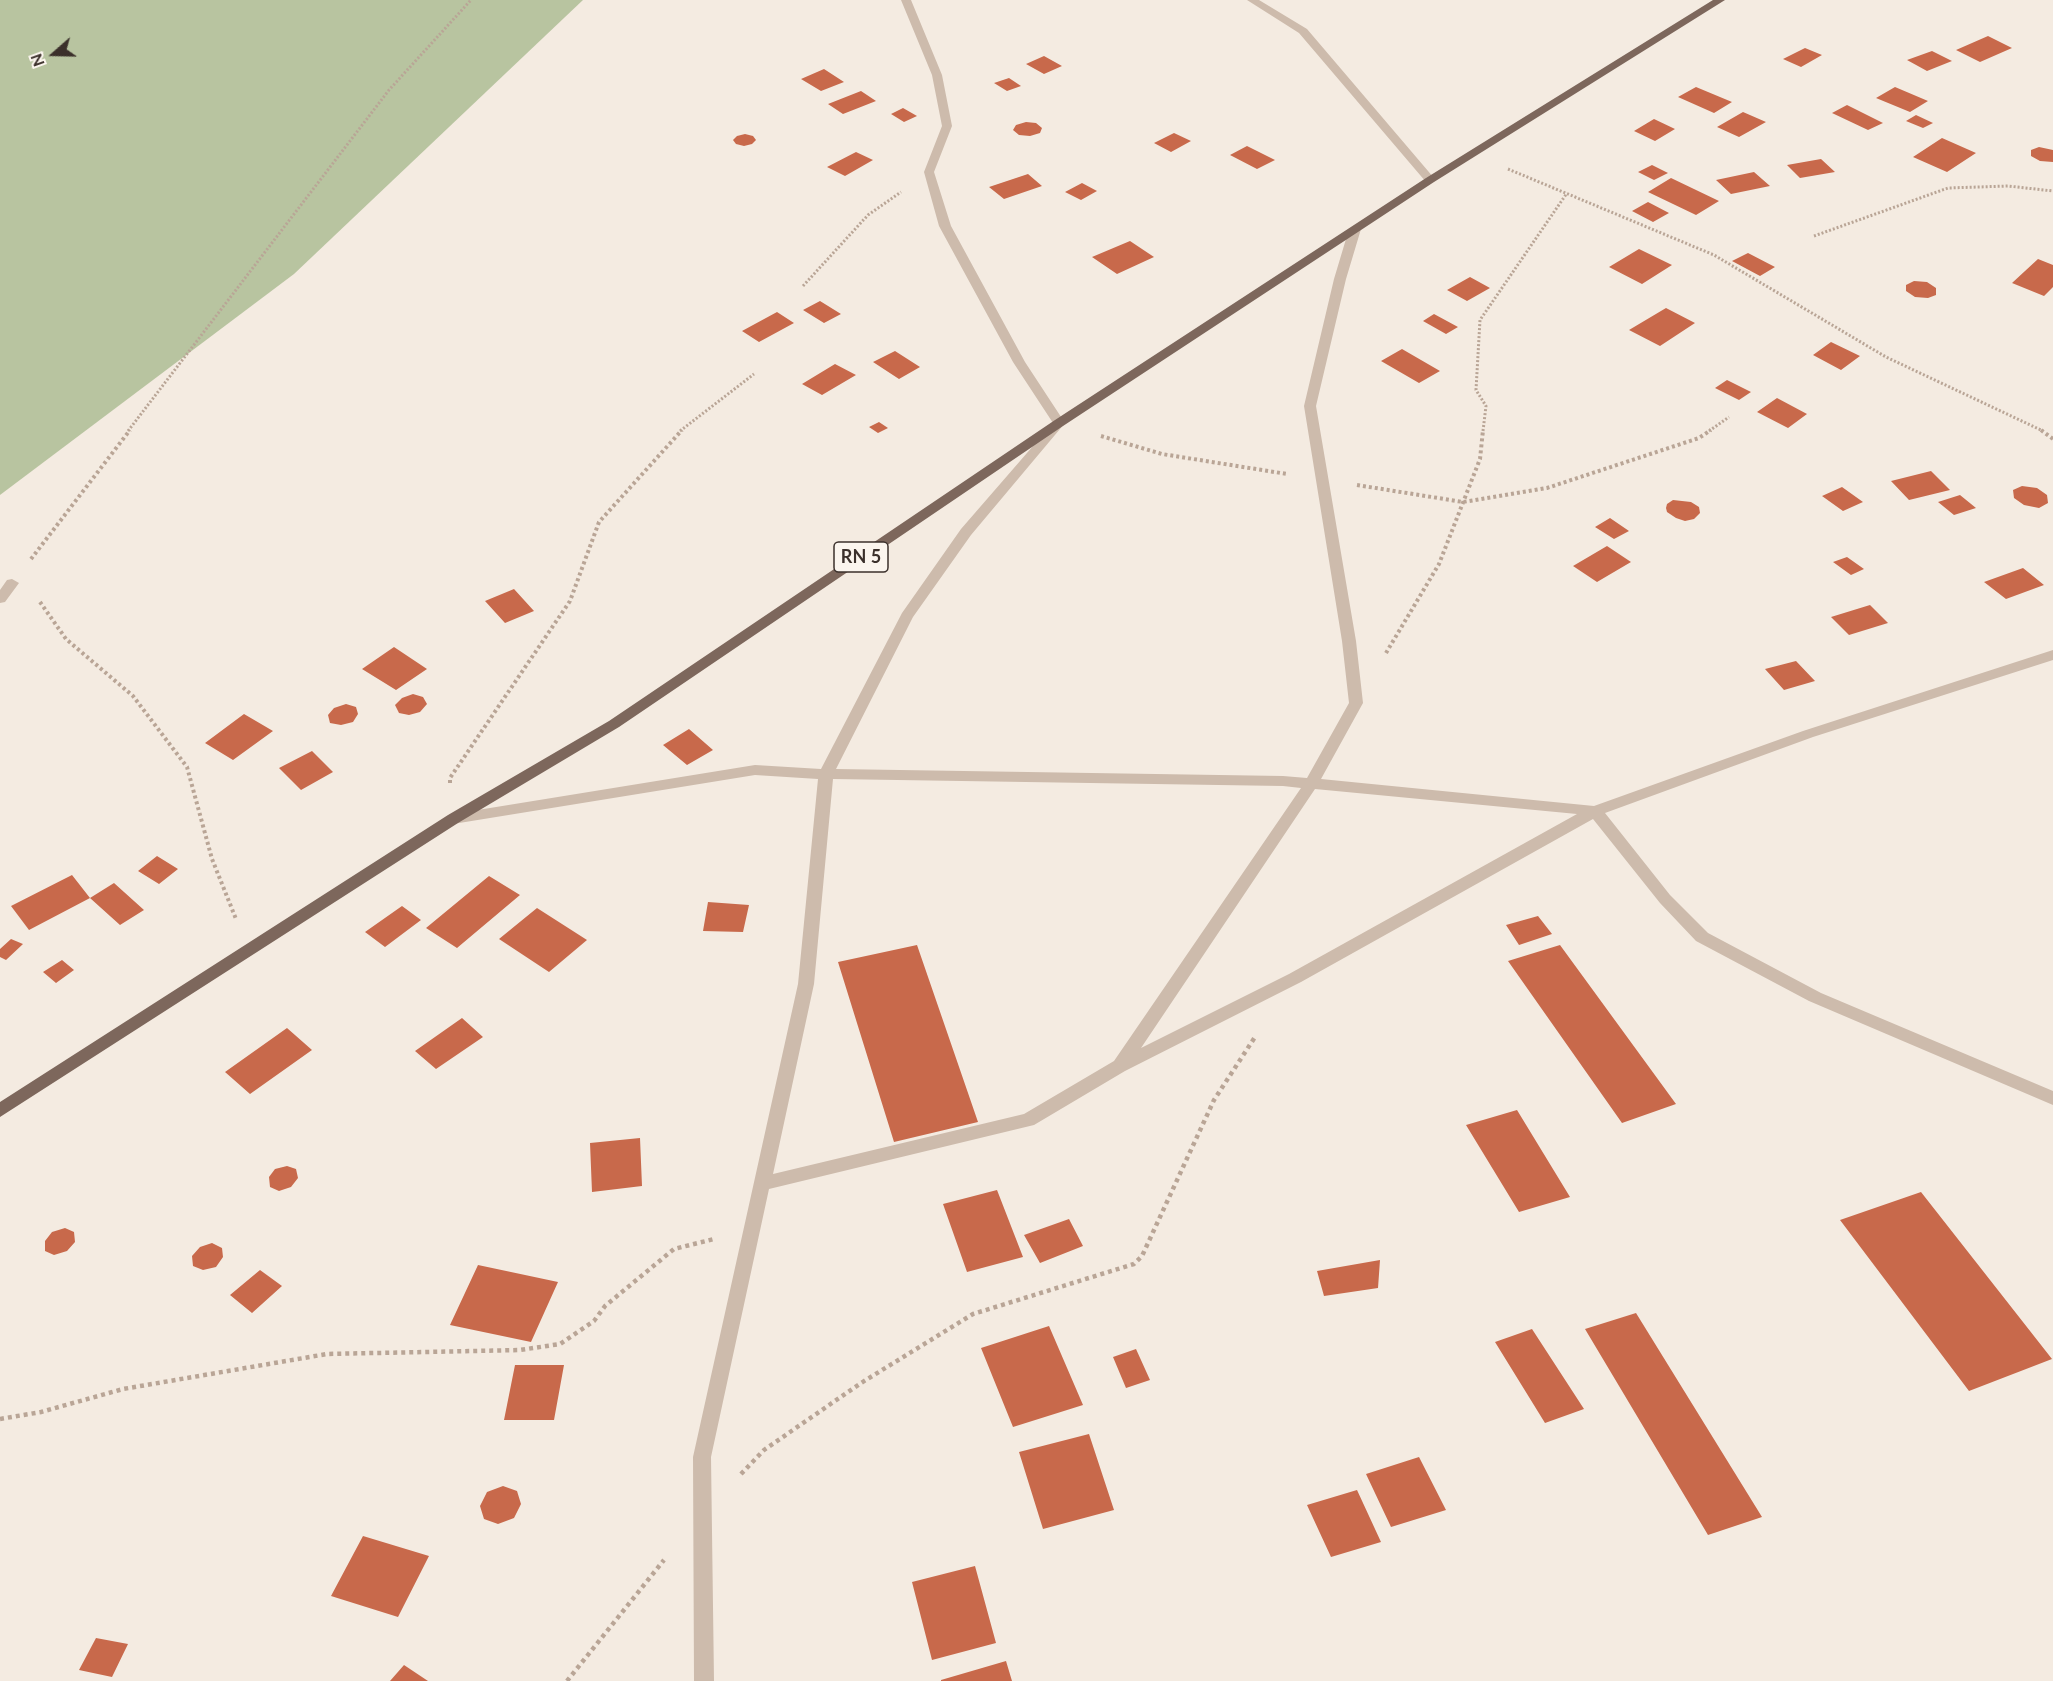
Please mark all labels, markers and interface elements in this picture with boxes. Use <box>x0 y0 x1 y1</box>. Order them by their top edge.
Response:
north arrow <box>24 24 84 84</box>
text: N <box>26 51 48 69</box>
road number: RN 5 <box>834 542 888 572</box>

